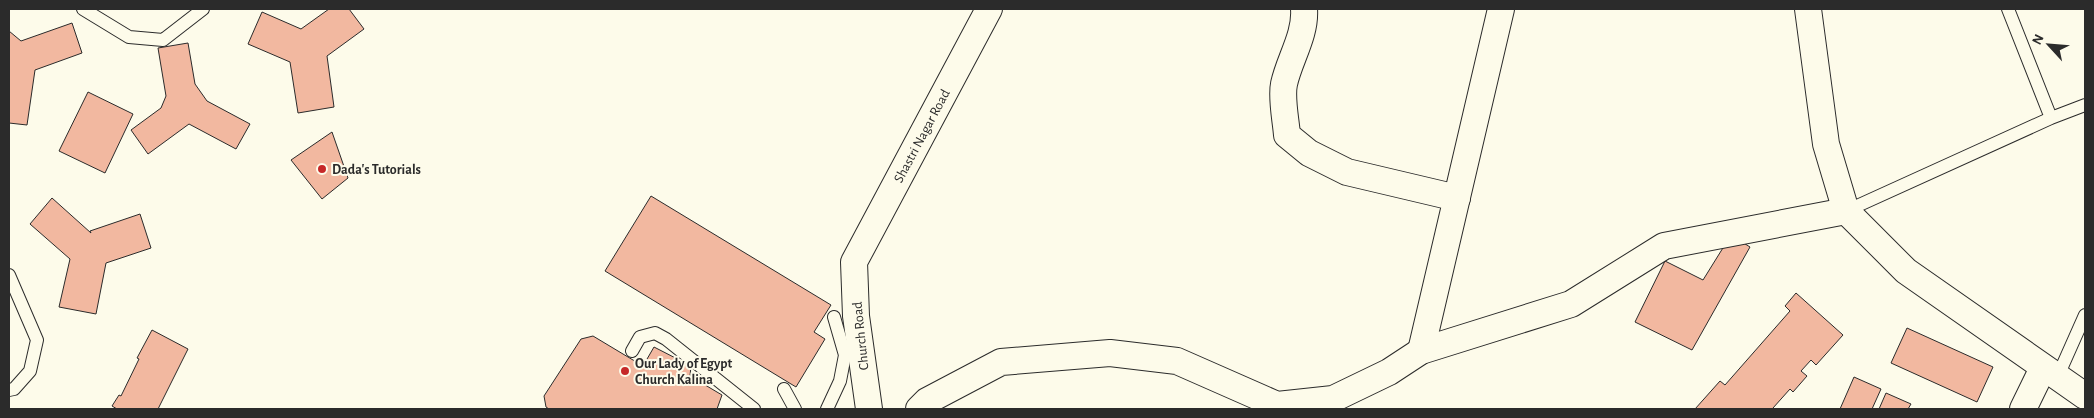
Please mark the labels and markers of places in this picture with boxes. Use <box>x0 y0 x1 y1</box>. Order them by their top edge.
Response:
marker: Dada's Tutorials <box>316 163 328 175</box>
place label: Dada's Tutorials <box>332 163 421 177</box>
place label: Our Lady of Egypt Church Kalina <box>635 357 732 387</box>
marker: Our Lady of Egypt Church Kalina <box>619 365 631 377</box>

